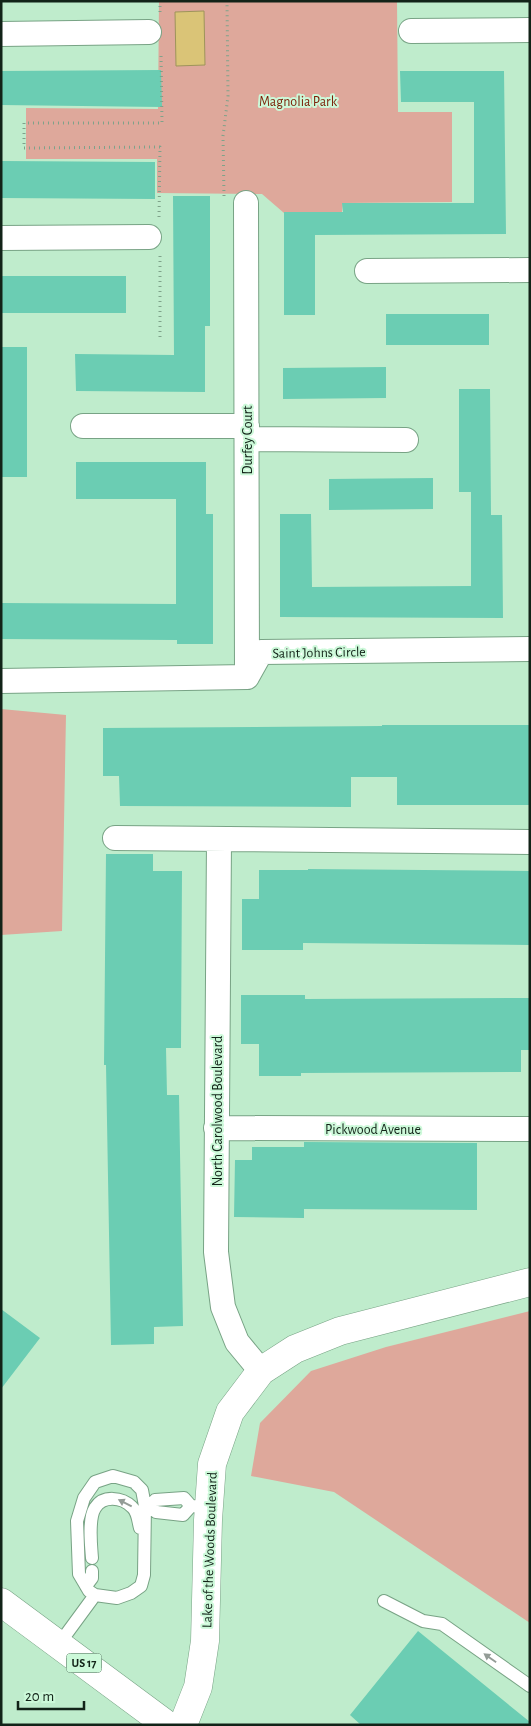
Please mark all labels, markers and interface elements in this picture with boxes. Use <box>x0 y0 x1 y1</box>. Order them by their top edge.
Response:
park label: Magnolia Park <box>259 95 338 109</box>
street label: Durfey Court <box>241 405 255 475</box>
street label: Saint Johns Circle <box>272 645 366 661</box>
street label: North Carolwood Boulevard <box>211 1036 225 1186</box>
street label: Pickwood Avenue <box>325 1123 421 1137</box>
street label: Lake of the Woods Boulevard <box>200 1472 220 1628</box>
one-way arrow <box>117 1499 132 1507</box>
one-way arrow <box>483 1653 497 1663</box>
road number: US 17 <box>66 1654 102 1672</box>
scale bar <box>18 1678 84 1710</box>
text: 20 m <box>25 1689 54 1704</box>

